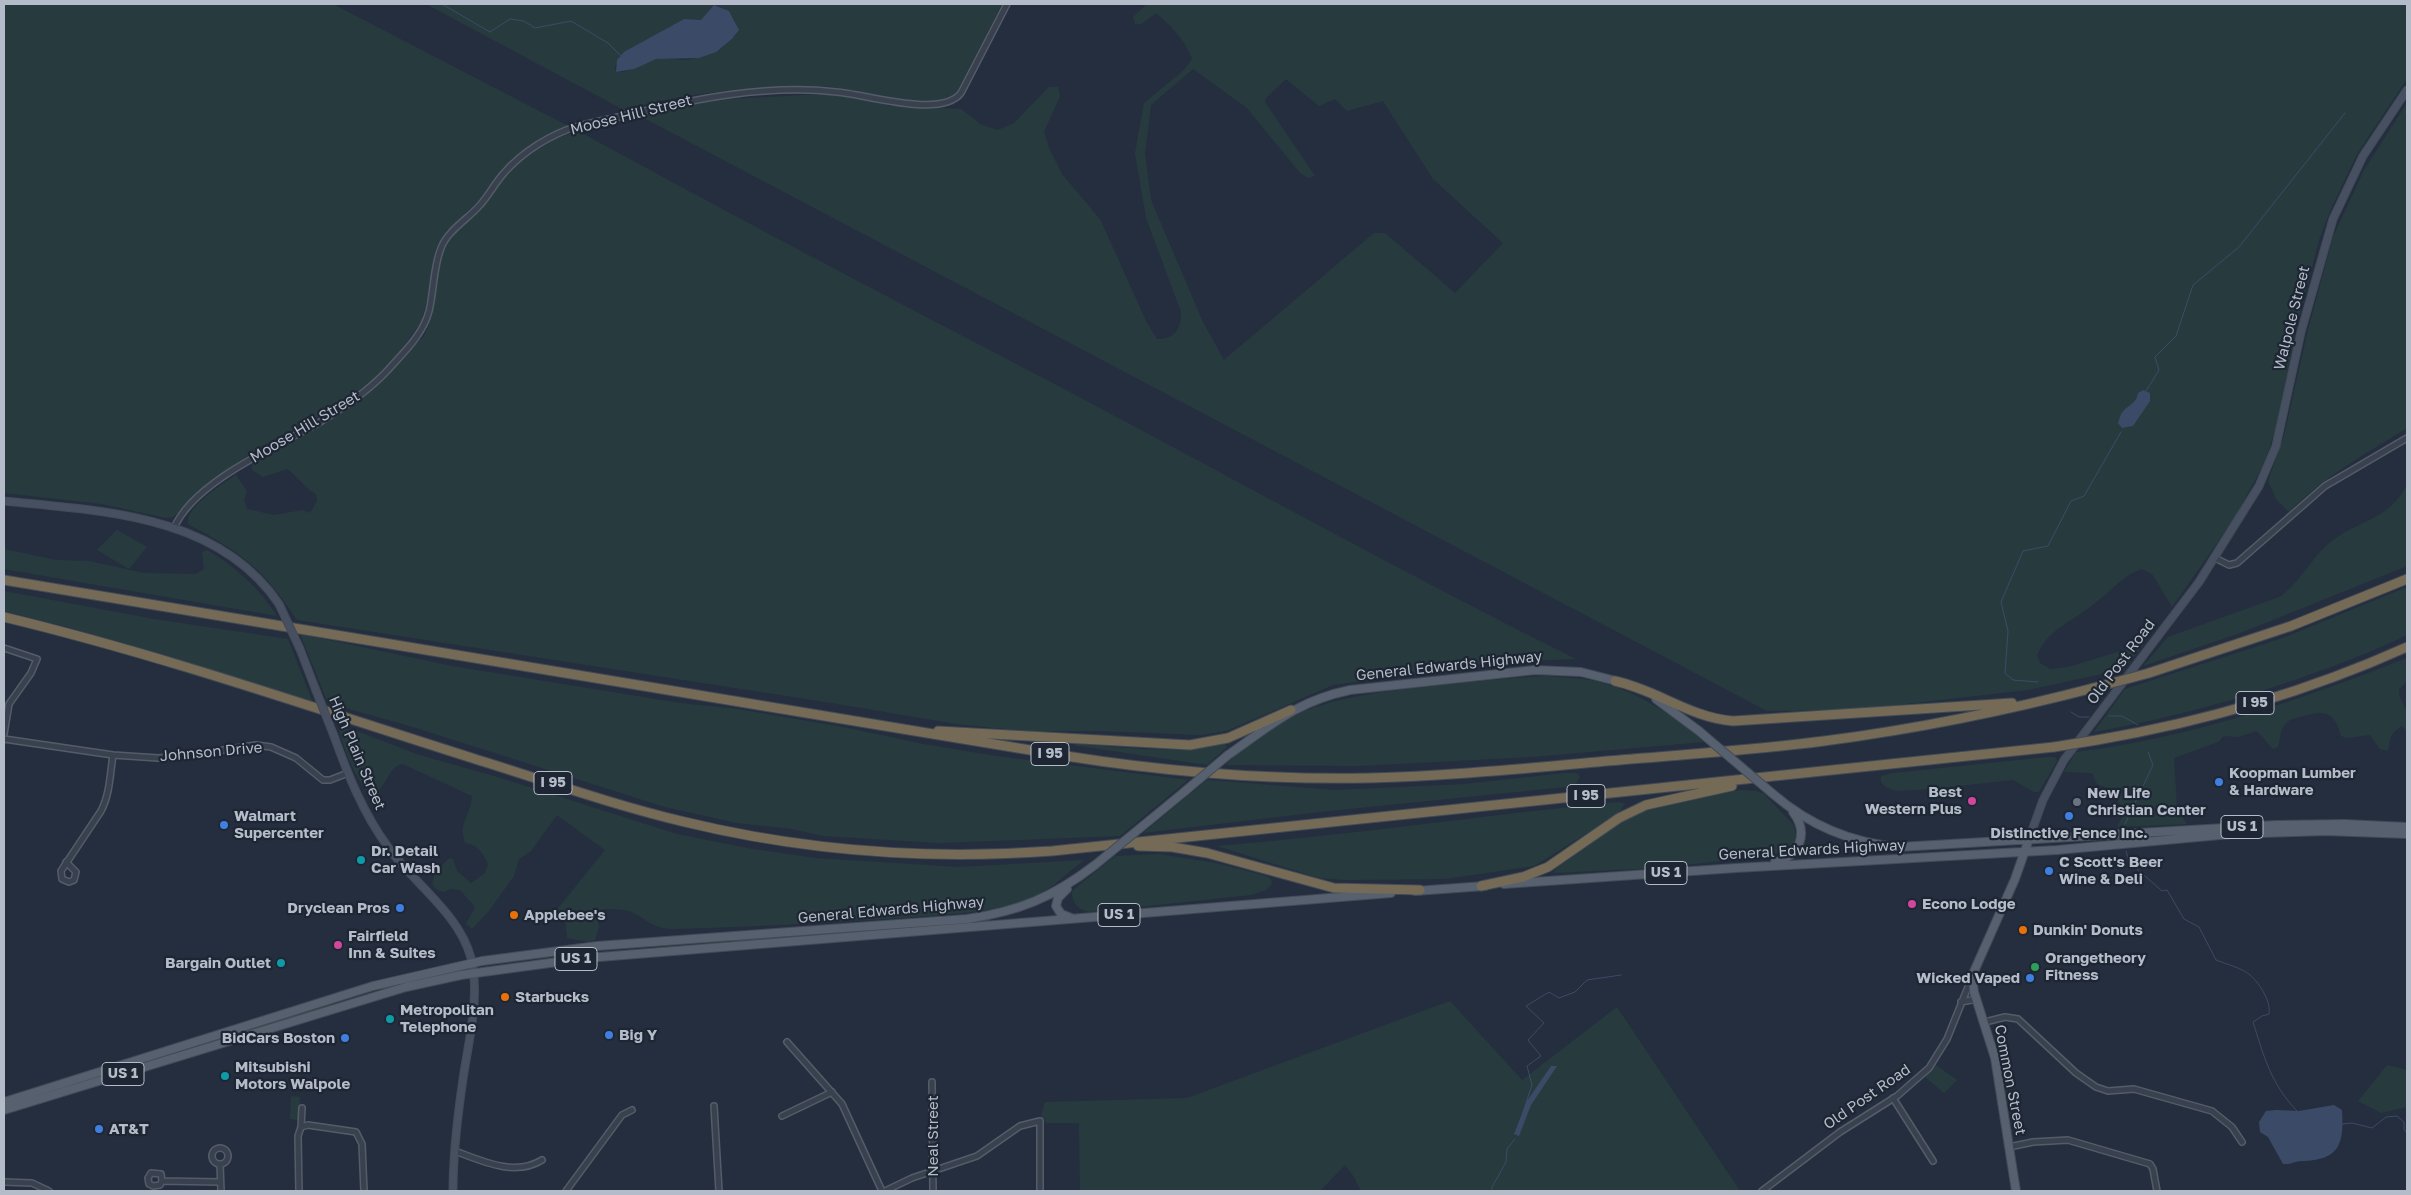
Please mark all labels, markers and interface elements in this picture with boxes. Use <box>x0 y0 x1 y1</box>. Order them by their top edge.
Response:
street label: Moose Hill Street <box>568 91 694 139</box>
street label: Walpole Street <box>2270 264 2314 372</box>
street label: Moose Hill Street <box>247 387 363 467</box>
street label: Old Post Road <box>2083 616 2159 708</box>
street label: General Edwards Highway <box>1355 647 1543 685</box>
road number: I 95 <box>2236 691 2274 714</box>
street label: High Plain Street <box>325 693 389 813</box>
street label: Johnson Drive <box>159 739 263 765</box>
road number: I 95 <box>1031 742 1069 766</box>
place label: Koopman Lumber & Hardware <box>2229 764 2356 799</box>
road number: I 95 <box>534 771 572 794</box>
marker: Koopman Lumber & Hardware <box>2213 776 2225 788</box>
place label: Best Western Plus <box>1865 783 1962 818</box>
road number: I 95 <box>1567 784 1605 808</box>
place label: New Life Christian Center <box>2087 784 2206 819</box>
marker: Best Western Plus <box>1966 795 1978 807</box>
marker: New Life Christian Center <box>2071 796 2083 808</box>
place label: Walmart Supercenter <box>234 807 324 842</box>
marker: Distinctive Fence Inc. <box>2063 810 2075 822</box>
road number: US 1 <box>2221 816 2263 839</box>
marker: Walmart Supercenter <box>218 819 230 831</box>
place label: Distinctive Fence Inc. <box>1990 824 2148 842</box>
street label: General Edwards Highway <box>1718 836 1906 864</box>
place label: Dr. Detail Car Wash <box>371 842 440 877</box>
place label: C Scott's Beer Wine & Deli <box>2059 853 2163 888</box>
marker: Dr. Detail Car Wash <box>355 854 367 866</box>
road number: US 1 <box>1645 861 1687 884</box>
marker: C Scott's Beer Wine & Deli <box>2043 865 2055 877</box>
street label: General Edwards Highway <box>797 893 985 927</box>
place label: Econo Lodge <box>1922 895 2016 913</box>
marker: Econo Lodge <box>1906 898 1918 910</box>
place label: Dryclean Pros <box>287 899 390 917</box>
marker: Dryclean Pros <box>394 902 406 914</box>
road number: US 1 <box>1098 904 1140 926</box>
place label: Applebee's <box>524 906 606 924</box>
marker: Applebee's <box>508 909 520 921</box>
place label: Dunkin' Donuts <box>2033 921 2143 939</box>
marker: Dunkin' Donuts <box>2017 924 2029 936</box>
place label: Fairfield Inn & Suites <box>348 927 436 962</box>
marker: Fairfield Inn & Suites <box>332 939 344 951</box>
road number: US 1 <box>555 948 597 971</box>
place label: Orangetheory Fitness <box>2045 949 2146 984</box>
place label: Bargain Outlet <box>165 954 271 972</box>
marker: Bargain Outlet <box>275 957 287 969</box>
marker: Orangetheory Fitness <box>2029 961 2041 973</box>
place label: Wicked Vaped <box>1916 969 2020 987</box>
marker: Wicked Vaped <box>2024 972 2036 984</box>
place label: Starbucks <box>515 988 589 1006</box>
marker: Starbucks <box>499 991 511 1003</box>
place label: Metropolitan Telephone <box>400 1001 494 1036</box>
marker: Metropolitan Telephone <box>384 1013 396 1025</box>
street label: Common Street <box>1990 1023 2030 1137</box>
place label: Big Y <box>619 1026 657 1044</box>
place label: BidCars Boston <box>222 1029 335 1047</box>
marker: Big Y <box>603 1029 615 1041</box>
marker: BidCars Boston <box>339 1032 351 1044</box>
place label: Mitsubishi Motors Walpole <box>235 1058 350 1093</box>
street label: Old Post Road <box>1820 1060 1914 1134</box>
road number: US 1 <box>102 1062 144 1086</box>
marker: Mitsubishi Motors Walpole <box>219 1070 231 1082</box>
street label: Neal Street <box>924 1095 942 1177</box>
place label: AT&T <box>109 1120 149 1138</box>
marker: AT&T <box>93 1123 105 1135</box>

